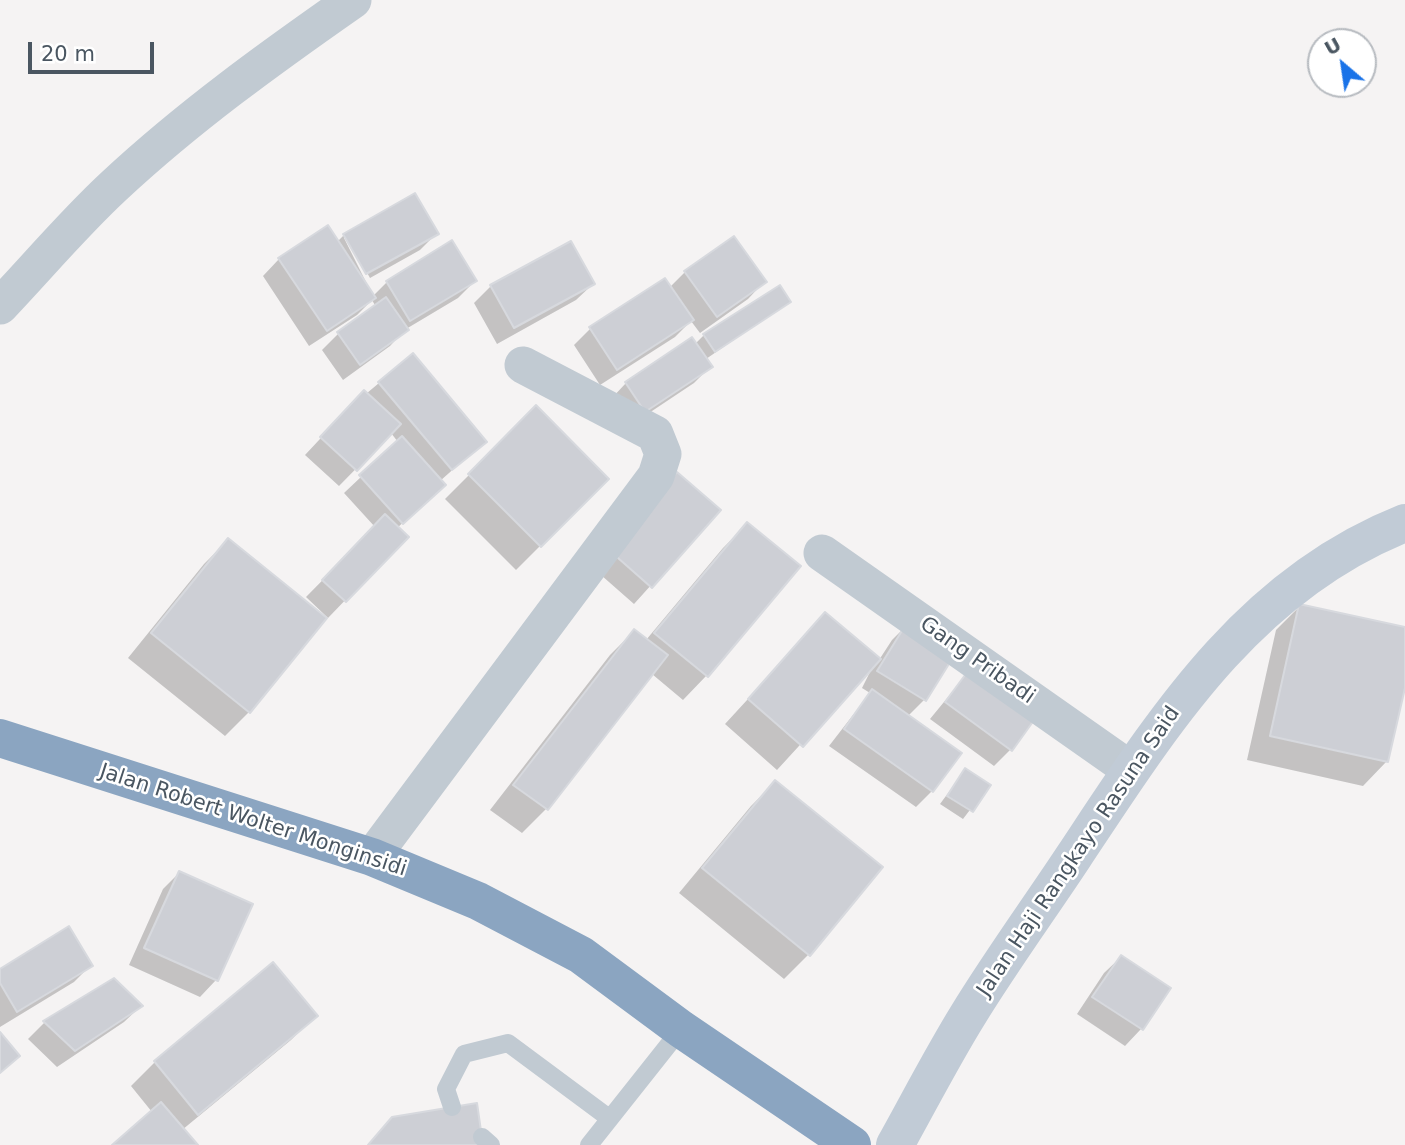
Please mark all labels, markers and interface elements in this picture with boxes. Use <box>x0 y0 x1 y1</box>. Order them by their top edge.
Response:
scale bar <box>32 28 158 72</box>
north arrow <box>1307 28 1377 98</box>
text: U <box>1321 33 1345 60</box>
text: 20 m <box>41 42 95 66</box>
street label: Gang Pribadi <box>915 612 1039 710</box>
street label: Jalan Haji Rangkayo Rasuna Said <box>972 702 1186 1002</box>
street label: Jalan Robert Wolter Monginsidi <box>96 759 410 883</box>

